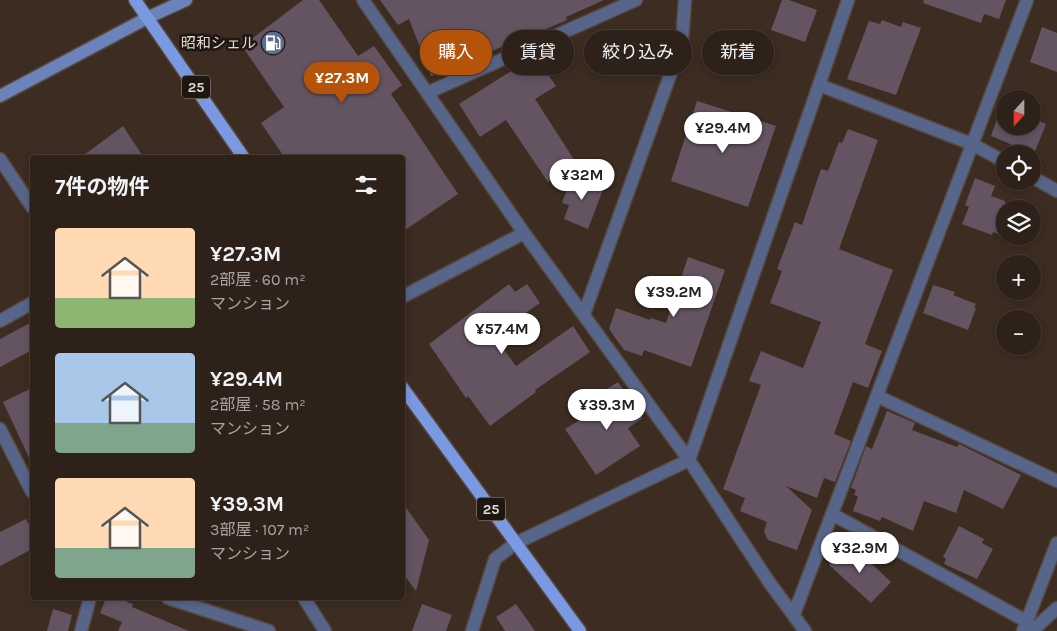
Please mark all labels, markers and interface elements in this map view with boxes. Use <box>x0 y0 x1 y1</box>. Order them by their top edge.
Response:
fuel station icon: 昭和シェル <box>260 30 286 56</box>
chip: 購入 <box>420 30 492 75</box>
chip: 賃貸 <box>502 30 574 75</box>
chip: 絞り込み <box>584 30 692 75</box>
chip: 新着 <box>702 30 774 75</box>
place label: 昭和シェル <box>181 34 256 52</box>
pin: ¥27.3M <box>301 62 383 104</box>
text: ¥27.3M <box>315 68 369 87</box>
road number: 25 <box>182 75 210 98</box>
north arrow <box>996 90 1041 135</box>
map controls <box>996 90 1041 355</box>
pin: ¥29.4M <box>682 112 764 154</box>
text: ¥29.4M <box>695 118 751 137</box>
button: locate <box>996 145 1041 190</box>
pin: ¥32M <box>552 158 612 201</box>
text: ¥32M <box>560 165 604 184</box>
icon: filters <box>352 171 380 199</box>
text: 7件の物件 <box>55 175 149 199</box>
button: layers <box>996 200 1041 245</box>
text: ¥27.3M <box>210 242 281 266</box>
icon: home <box>95 248 155 308</box>
button: + <box>996 255 1041 300</box>
text: 2部屋 · 60 m² <box>210 270 306 289</box>
pin: ¥39.2M <box>633 276 715 318</box>
text: ¥39.2M <box>646 282 702 301</box>
text: マンション <box>210 294 290 313</box>
button: − <box>996 310 1041 355</box>
pin: ¥57.4M <box>461 312 543 355</box>
text: ¥57.4M <box>475 319 529 338</box>
text: ¥29.4M <box>210 367 283 391</box>
icon: home <box>95 373 155 433</box>
pin: ¥39.3M <box>566 388 648 431</box>
text: 2部屋 · 58 m² <box>210 395 306 414</box>
text: ¥39.3M <box>579 395 635 414</box>
text: マンション <box>210 419 290 438</box>
text: ¥39.3M <box>210 492 284 516</box>
icon: home <box>95 498 155 558</box>
road number: 25 <box>477 498 505 520</box>
text: 3部屋 · 107 m² <box>210 520 309 539</box>
pin: ¥32.9M <box>819 532 901 574</box>
text: ¥32.9M <box>832 538 888 557</box>
text: マンション <box>210 544 290 563</box>

